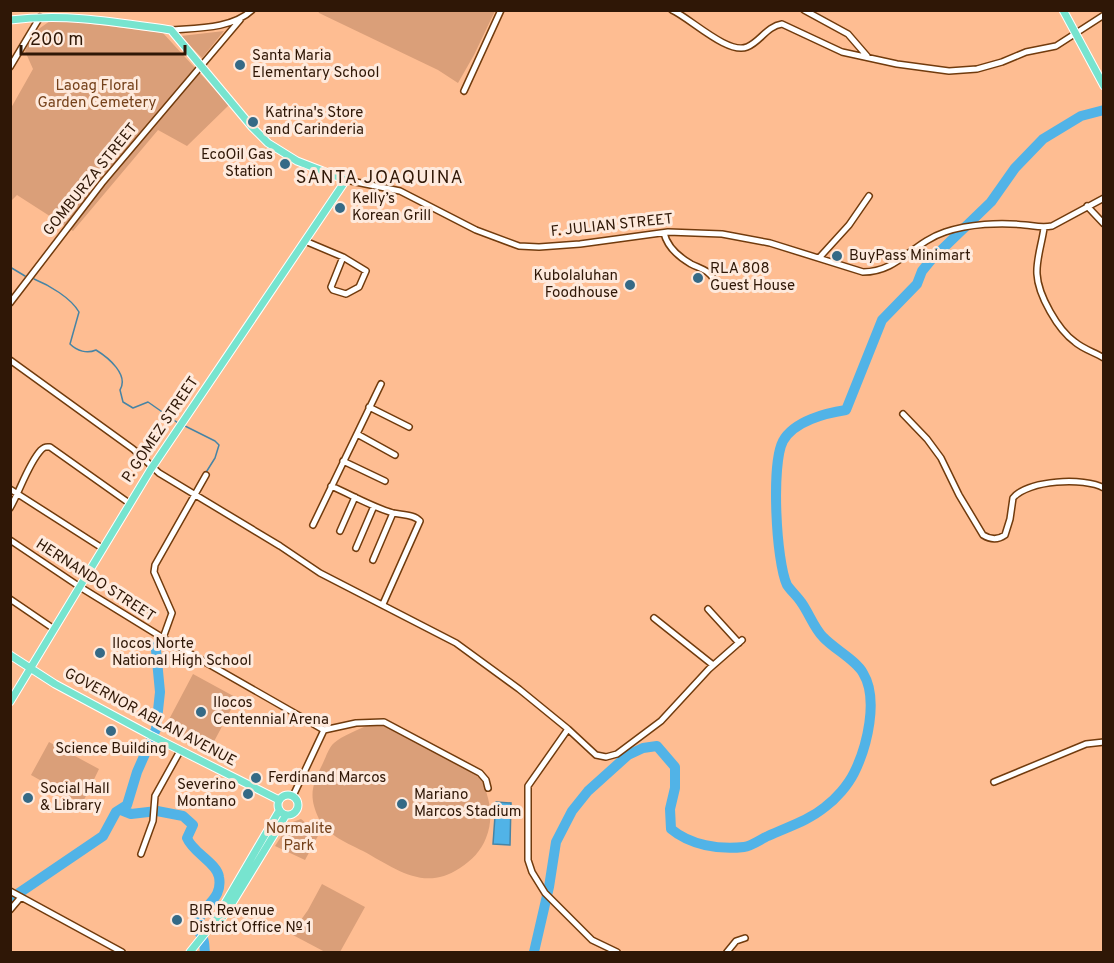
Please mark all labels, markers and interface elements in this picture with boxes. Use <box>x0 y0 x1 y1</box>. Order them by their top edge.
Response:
scale bar <box>21 18 184 56</box>
text: 200 m <box>30 29 83 52</box>
place label: Santa Maria Elementary School <box>252 47 379 83</box>
marker: Santa Maria Elementary School <box>233 58 247 72</box>
park label: Laoag Floral Garden Cemetery <box>38 77 157 113</box>
place label: Katrina's Store and Carinderia <box>265 104 364 140</box>
marker: Katrina's Store and Carinderia <box>246 115 260 129</box>
street label: GOMBURZA STREET <box>40 120 142 240</box>
place label: EcoOil Gas Station <box>201 146 273 182</box>
marker: EcoOil Gas Station <box>278 157 292 171</box>
district label: SANTA JOAQUINA <box>296 167 464 190</box>
place label: Kelly’s Korean Grill <box>352 190 431 226</box>
marker: Kelly’s Korean Grill <box>333 201 347 215</box>
street label: F. JULIAN STREET <box>550 210 674 242</box>
place label: BuyPass Minimart <box>849 247 971 266</box>
marker: BuyPass Minimart <box>830 249 844 263</box>
place label: RLA 808 Guest House <box>710 260 795 296</box>
place label: Kubolaluhan Foodhouse <box>533 267 618 303</box>
marker: RLA 808 Guest House <box>691 271 705 285</box>
marker: Kubolaluhan Foodhouse <box>623 278 637 292</box>
street label: P. GOMEZ STREET <box>119 373 203 487</box>
street label: HERNANDO STREET <box>32 535 158 627</box>
place label: Ilocos Norte National High School <box>112 635 252 671</box>
marker: Ilocos Norte National High School <box>93 646 107 660</box>
street label: GOVERNOR ABLAN AVENUE <box>61 665 239 771</box>
place label: Ilocos Centennial Arena <box>213 694 329 730</box>
marker: Ilocos Centennial Arena <box>194 705 208 719</box>
marker: Science Building <box>104 724 118 738</box>
place label: Science Building <box>55 740 167 759</box>
place label: Ferdinand Marcos <box>268 769 386 788</box>
marker: Ferdinand Marcos <box>249 771 263 785</box>
place label: Severino Montano <box>177 776 236 812</box>
place label: Social Hall & Library <box>40 780 110 816</box>
place label: Mariano Marcos Stadium <box>414 786 522 822</box>
marker: Severino Montano <box>241 787 255 801</box>
marker: Social Hall & Library <box>21 791 35 805</box>
marker: Mariano Marcos Stadium <box>395 797 409 811</box>
park label: Normalite Park <box>266 820 332 856</box>
place label: BIR Revenue District Office № 1 <box>189 902 312 938</box>
marker: BIR Revenue District Office № 1 <box>170 913 184 927</box>

